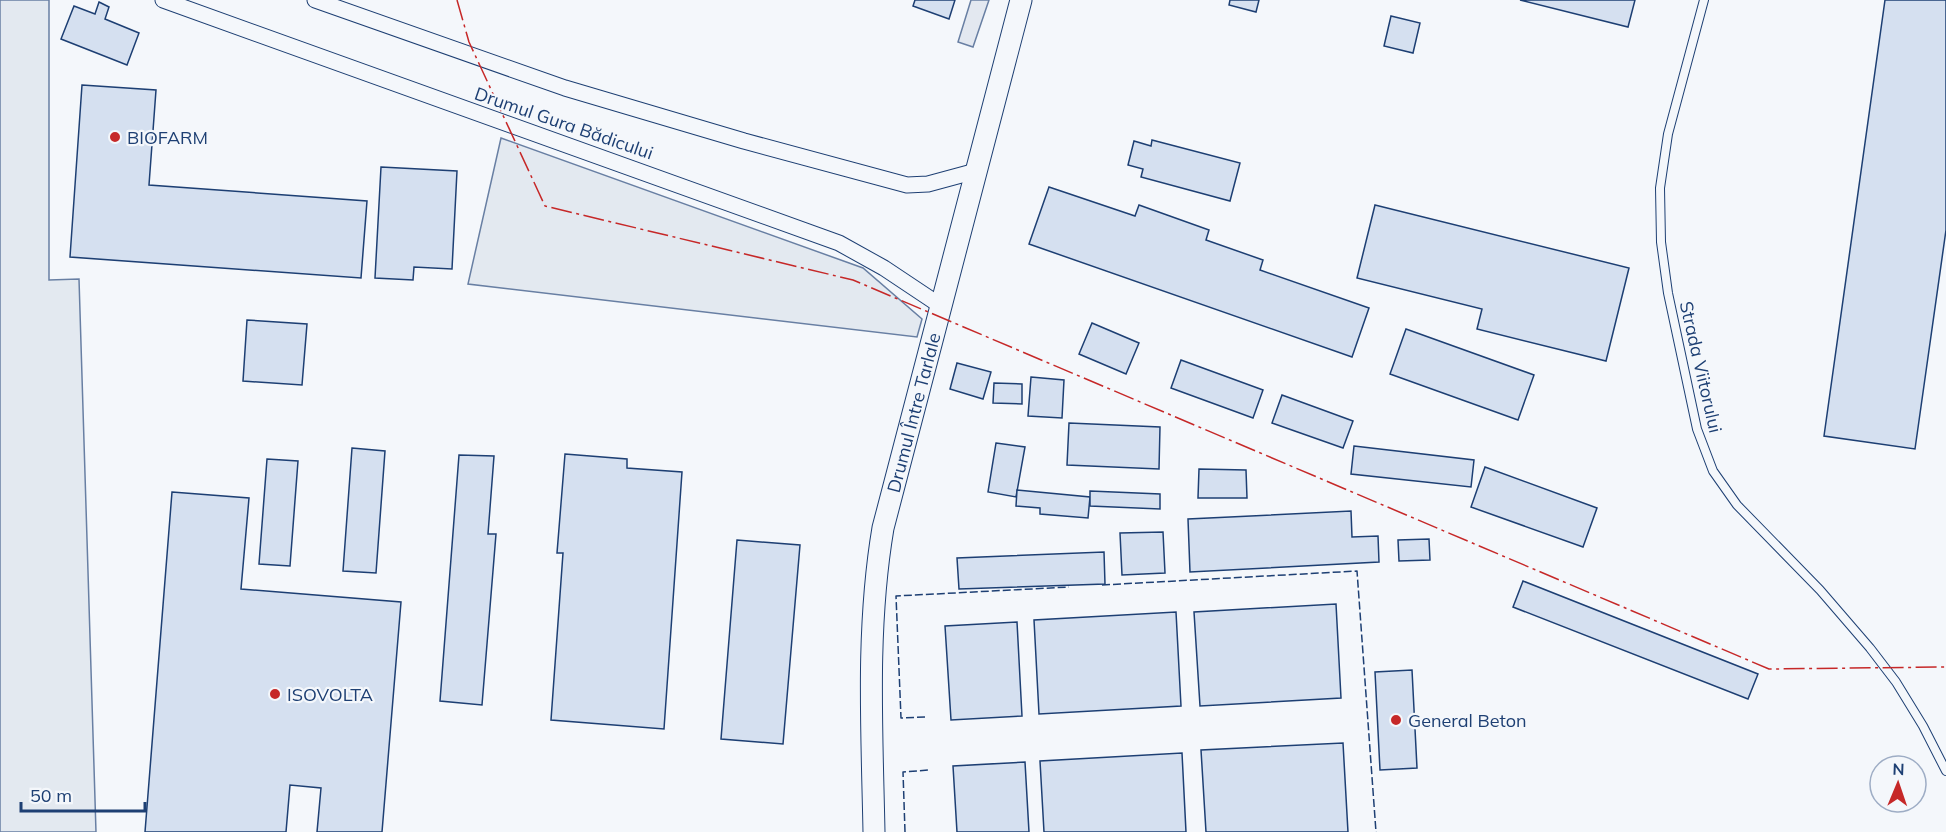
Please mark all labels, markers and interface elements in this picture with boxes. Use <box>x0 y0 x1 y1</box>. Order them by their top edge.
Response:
street label: Drumul Gura Bădicului <box>472 82 656 164</box>
place label: BIOFARM <box>127 126 208 149</box>
marker: BIOFARM <box>108 130 122 144</box>
street label: Strada Viitorului <box>1675 299 1727 435</box>
street label: Drumul Între Tarlale <box>881 330 945 495</box>
place label: ISOVOLTA <box>287 683 373 706</box>
marker: ISOVOLTA <box>268 687 282 701</box>
place label: General Beton <box>1408 709 1527 732</box>
marker: General Beton <box>1389 713 1403 727</box>
north arrow <box>1868 754 1928 814</box>
text: N <box>1892 759 1905 779</box>
scale bar <box>21 775 146 813</box>
text: 50 m <box>30 784 72 807</box>

